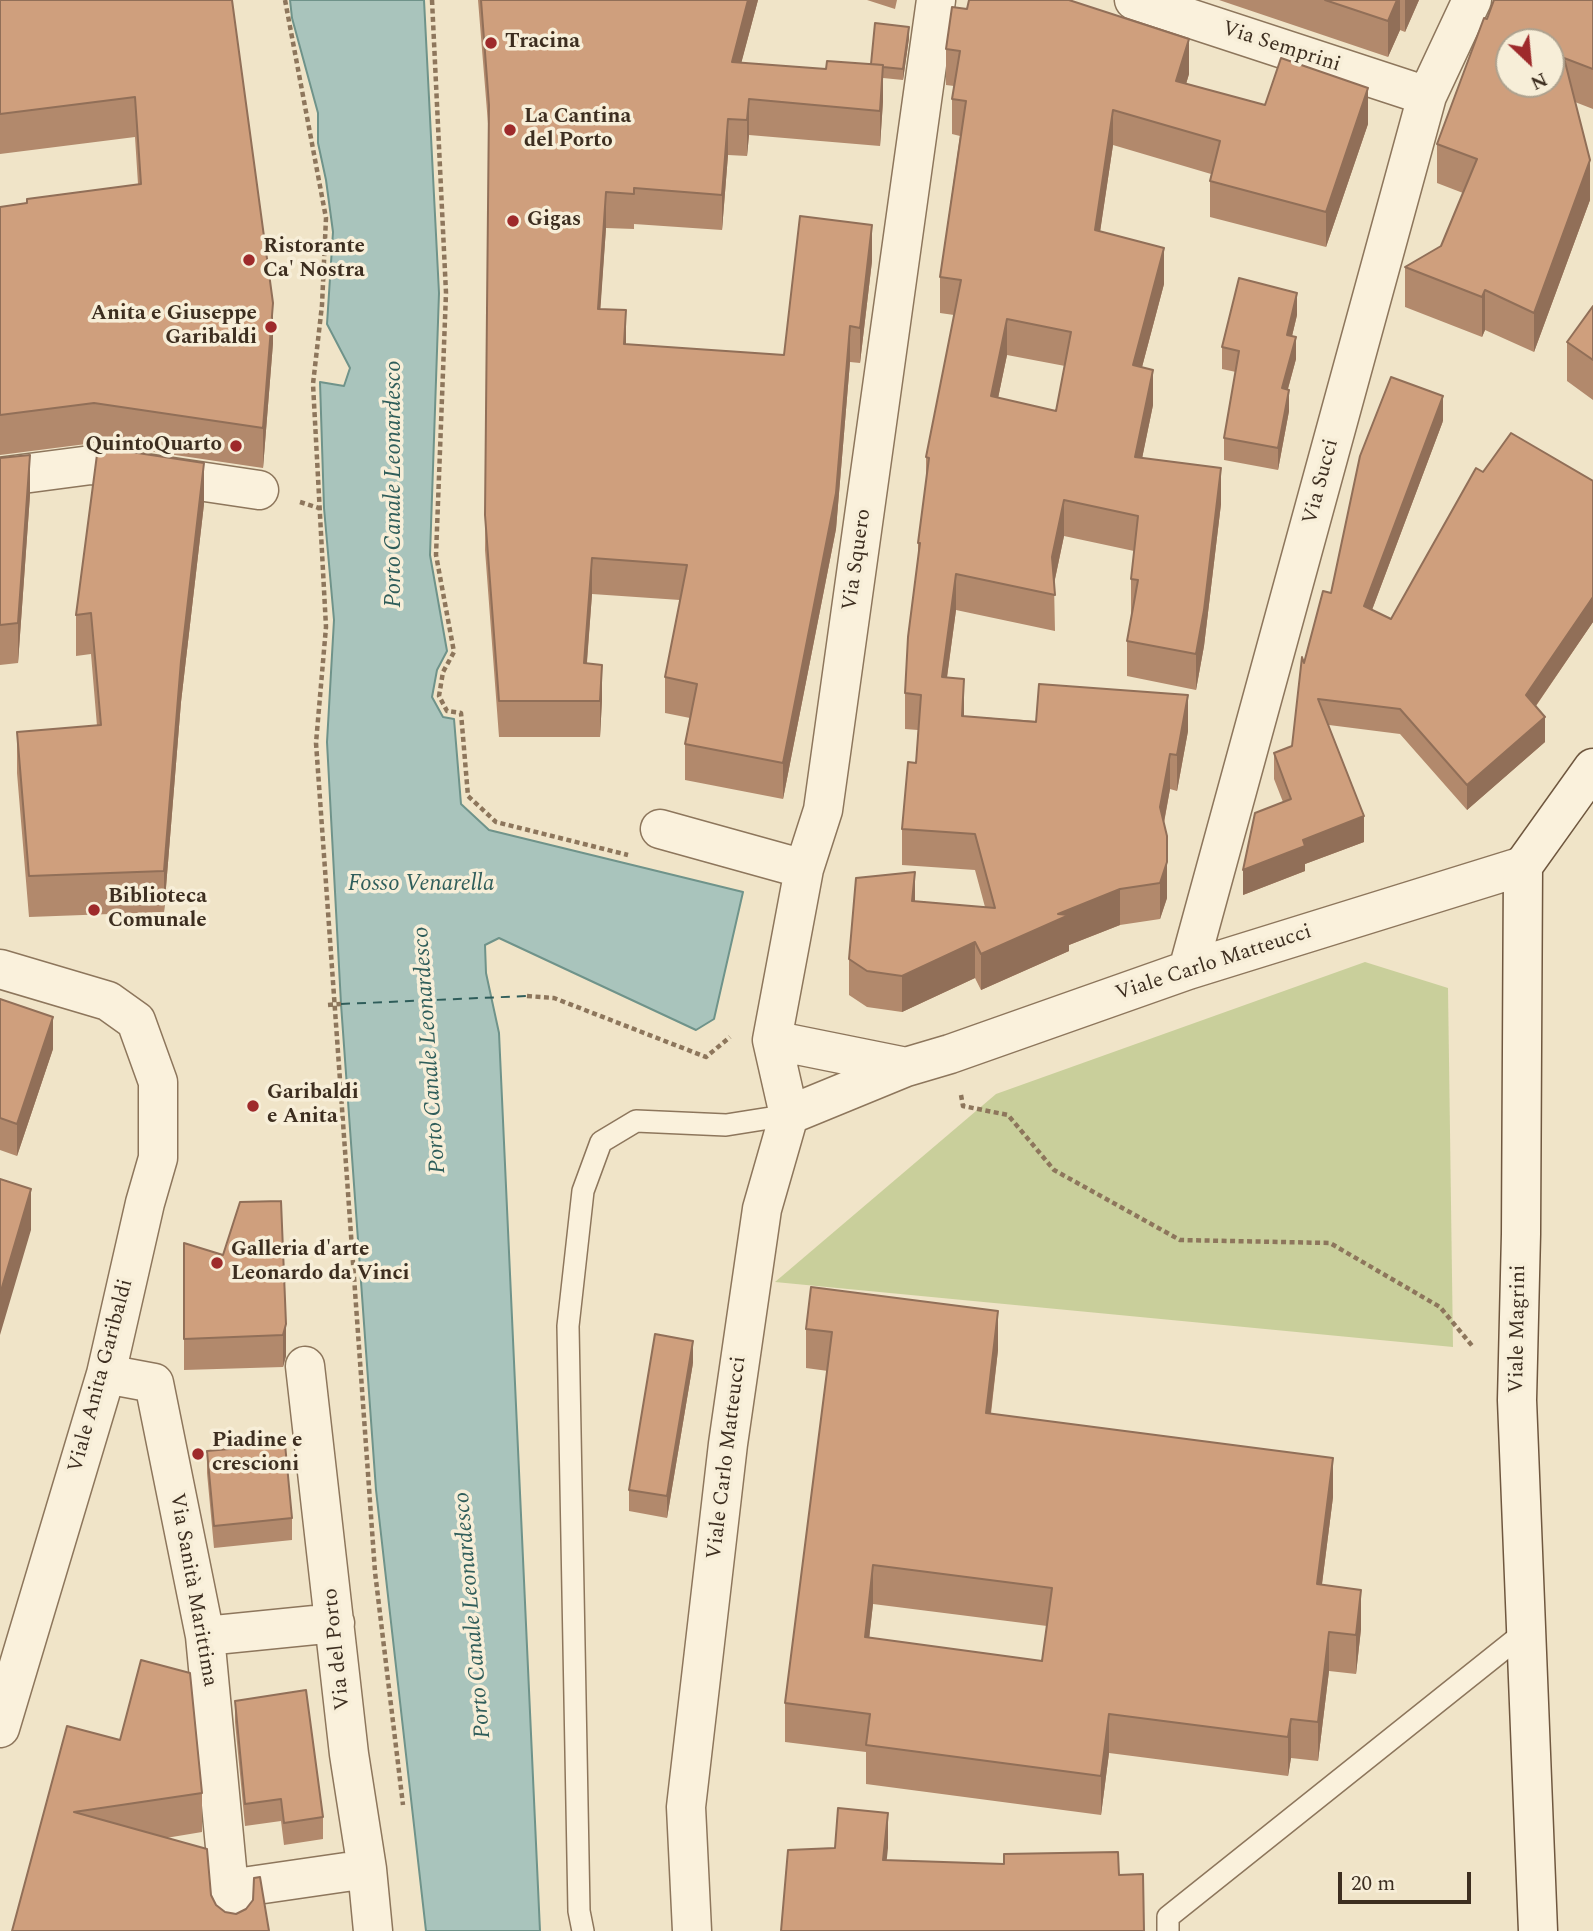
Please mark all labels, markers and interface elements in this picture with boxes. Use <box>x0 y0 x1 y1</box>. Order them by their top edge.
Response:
street label: Via Semprini <box>1219 17 1343 79</box>
north arrow <box>1495 28 1565 98</box>
place label: Tracina <box>505 30 580 56</box>
marker: Tracina <box>483 35 499 51</box>
text: N <box>1525 64 1552 97</box>
place label: La Cantina del Porto <box>524 105 631 155</box>
marker: La Cantina del Porto <box>502 122 518 138</box>
place label: Gigas <box>527 208 581 234</box>
marker: Gigas <box>505 213 521 229</box>
place label: Ristorante Ca' Nostra <box>263 235 365 285</box>
marker: Ristorante Ca' Nostra <box>241 252 257 268</box>
place label: Anita e Giuseppe Garibaldi <box>91 302 257 352</box>
marker: Anita e Giuseppe Garibaldi <box>263 319 279 335</box>
water label: Porto Canale Leonardesco <box>381 360 409 608</box>
place label: QuintoQuarto <box>85 433 222 459</box>
street label: Via Succi <box>1299 437 1345 527</box>
marker: QuintoQuarto <box>228 438 244 454</box>
street label: Via Squero <box>838 507 878 613</box>
water label: Fosso Venarella <box>348 871 494 899</box>
place label: Biblioteca Comunale <box>108 885 207 935</box>
marker: Biblioteca Comunale <box>86 902 102 918</box>
street label: Viale Carlo Matteucci <box>1113 920 1315 1008</box>
water label: Porto Canale Leonardesco <box>409 926 453 1174</box>
place label: Garibaldi e Anita <box>267 1081 359 1131</box>
marker: Garibaldi e Anita <box>245 1098 261 1114</box>
place label: Galleria d'arte Leonardo da Vinci <box>231 1238 410 1288</box>
marker: Galleria d'arte Leonardo da Vinci <box>209 1255 225 1271</box>
street label: Viale Magrini <box>1505 1264 1533 1394</box>
street label: Viale Anita Garibaldi <box>64 1277 140 1475</box>
street label: Viale Carlo Matteucci <box>703 1355 753 1561</box>
place label: Piadine e crescioni <box>212 1429 302 1479</box>
marker: Piadine e crescioni <box>190 1446 206 1462</box>
water label: Porto Canale Leonardesco <box>449 1490 499 1740</box>
street label: Via Sanità Marittima <box>163 1491 221 1689</box>
street label: Via del Porto <box>319 1587 357 1711</box>
scale bar <box>1341 1857 1474 1901</box>
text: 20 m <box>1351 1868 1395 1900</box>

